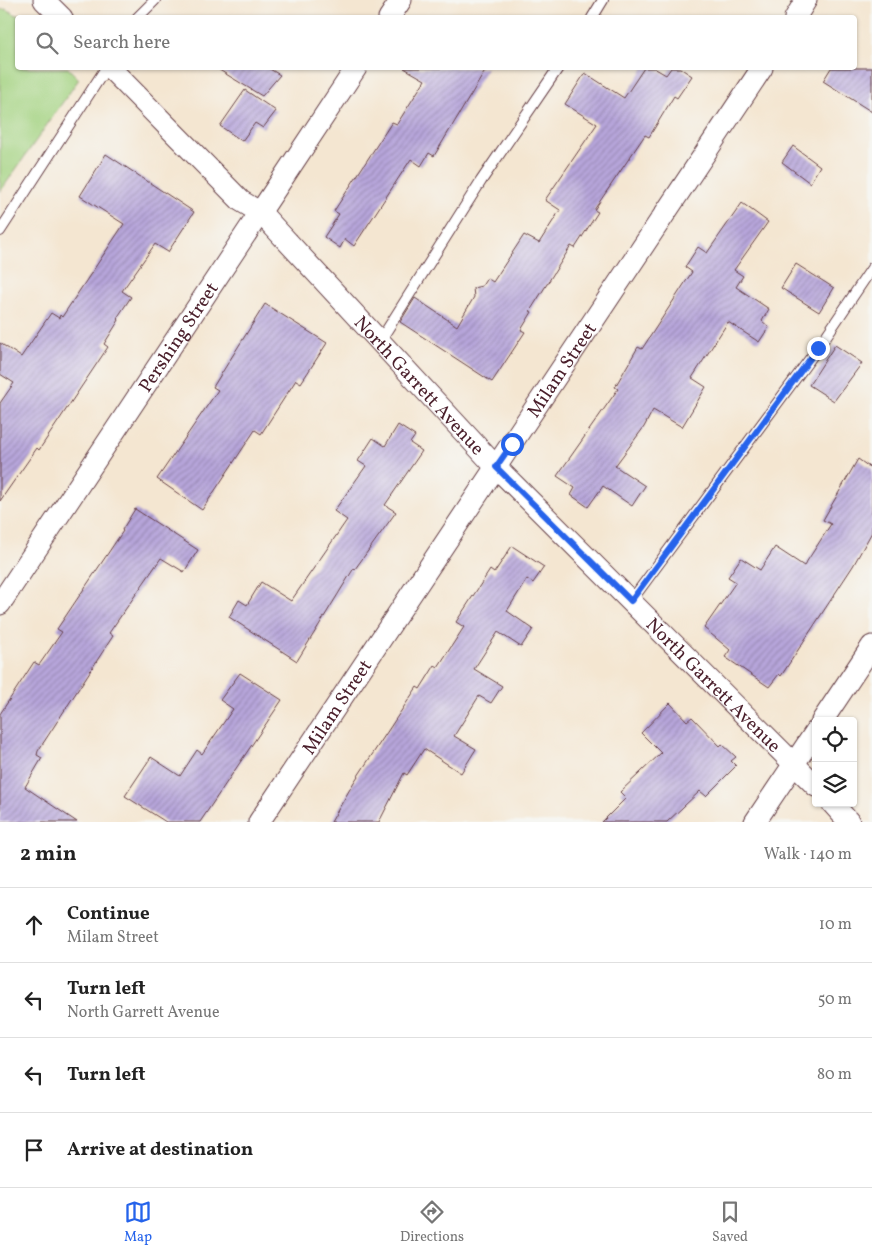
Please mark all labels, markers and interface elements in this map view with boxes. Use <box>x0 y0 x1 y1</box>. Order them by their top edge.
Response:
search box <box>15 15 857 70</box>
icon: search <box>33 29 61 57</box>
text: Search here <box>73 30 170 56</box>
street label: Pershing Street <box>133 277 226 398</box>
street label: North Garrett Avenue <box>347 311 490 462</box>
street label: Milam Street <box>521 318 604 423</box>
route end <box>807 337 830 360</box>
route start <box>501 433 524 456</box>
street label: North Garrett Avenue <box>639 613 786 759</box>
street label: Milam Street <box>297 655 379 760</box>
map controls <box>812 717 857 807</box>
button: locate <box>812 717 857 762</box>
button: layers <box>812 762 857 807</box>
text: 2 min <box>20 840 77 869</box>
text: Walk · 140 m <box>764 844 852 866</box>
text: Continue <box>67 901 150 927</box>
icon: ahead <box>20 911 48 939</box>
text: 10 m <box>819 914 852 936</box>
text: Milam Street <box>67 927 159 949</box>
text: Turn left <box>67 976 146 1002</box>
icon: left <box>20 986 48 1014</box>
text: 50 m <box>818 989 852 1011</box>
text: North Garrett Avenue <box>67 1002 220 1024</box>
icon: left <box>20 1061 48 1089</box>
text: Turn left <box>67 1062 146 1088</box>
text: 80 m <box>817 1064 852 1086</box>
icon: arrive <box>20 1136 48 1164</box>
text: Arrive at destination <box>67 1137 253 1163</box>
tab: Map <box>124 1198 152 1247</box>
tab: Directions <box>400 1198 464 1247</box>
tab: Saved <box>712 1198 748 1247</box>

